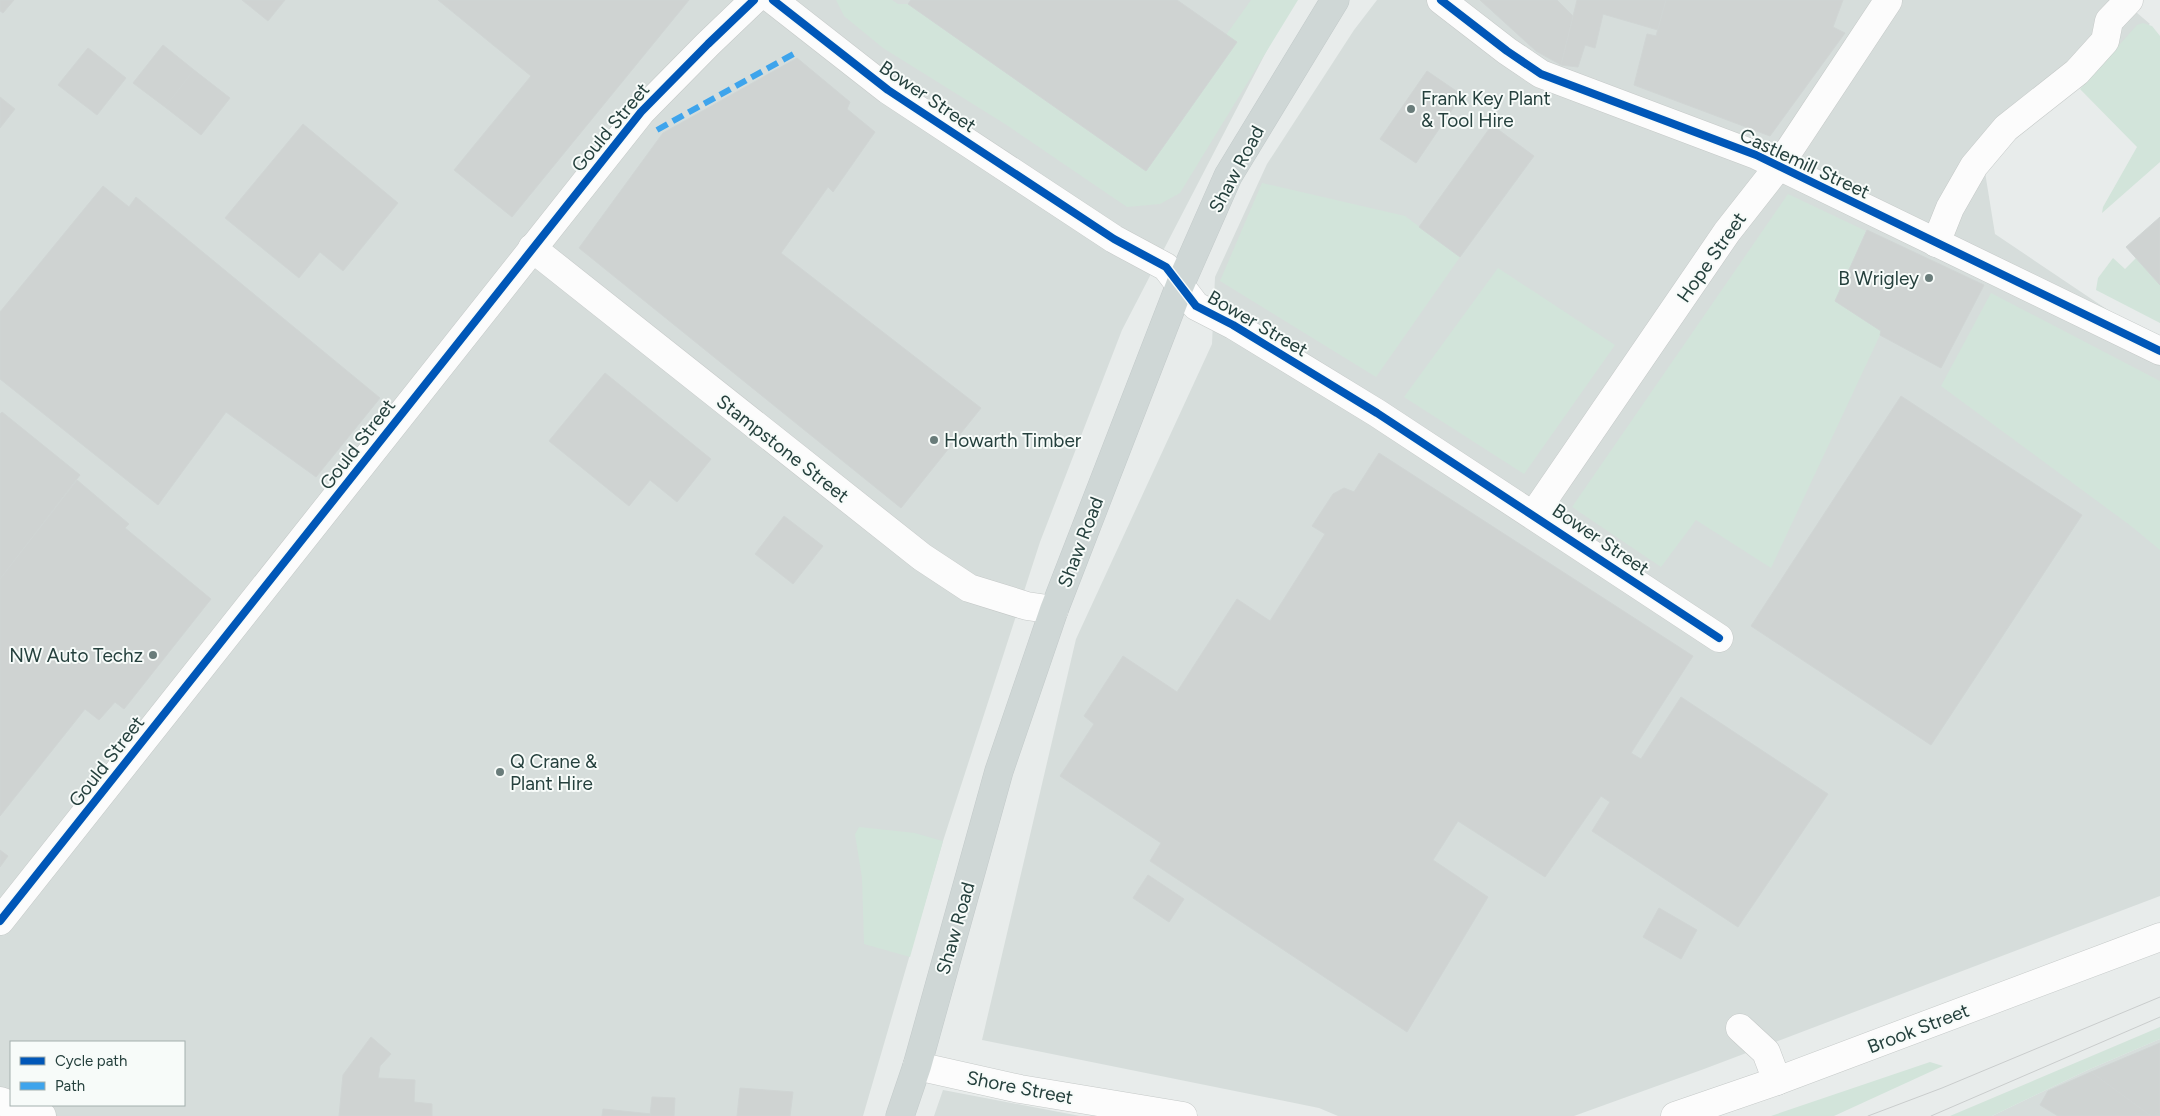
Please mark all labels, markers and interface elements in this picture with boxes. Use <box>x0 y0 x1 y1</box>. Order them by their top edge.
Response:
street label: Bower Street <box>875 56 980 137</box>
street label: Gould Street <box>566 78 654 177</box>
place label: Frank Key Plant & Tool Hire <box>1421 87 1551 132</box>
marker: Frank Key Plant & Tool Hire <box>1405 103 1417 115</box>
street label: Shaw Road <box>1204 122 1269 217</box>
street label: Castlemill Street <box>1736 123 1873 204</box>
street label: Hope Street <box>1672 208 1751 307</box>
place label: B Wrigley <box>1838 267 1919 290</box>
marker: B Wrigley <box>1923 272 1935 284</box>
street label: Bower Street <box>1204 286 1312 361</box>
street label: Stampstone Street <box>712 390 854 507</box>
street label: Gould Street <box>315 394 400 494</box>
place label: Howarth Timber <box>944 429 1082 452</box>
marker: Howarth Timber <box>928 434 940 446</box>
street label: Shaw Road <box>1053 494 1108 591</box>
street label: Bower Street <box>1548 499 1653 580</box>
place label: NW Auto Techz <box>9 644 143 667</box>
marker: NW Auto Techz <box>147 649 159 661</box>
street label: Gould Street <box>64 711 149 811</box>
place label: Q Crane & Plant Hire <box>510 750 598 795</box>
marker: Q Crane & Plant Hire <box>494 766 506 778</box>
street label: Shaw Road <box>931 879 980 977</box>
street label: Brook Street <box>1864 999 1972 1058</box>
legend <box>10 1041 185 1106</box>
text: Cycle path <box>55 1052 127 1070</box>
street label: Shore Street <box>965 1066 1075 1109</box>
text: Path <box>55 1077 85 1095</box>

